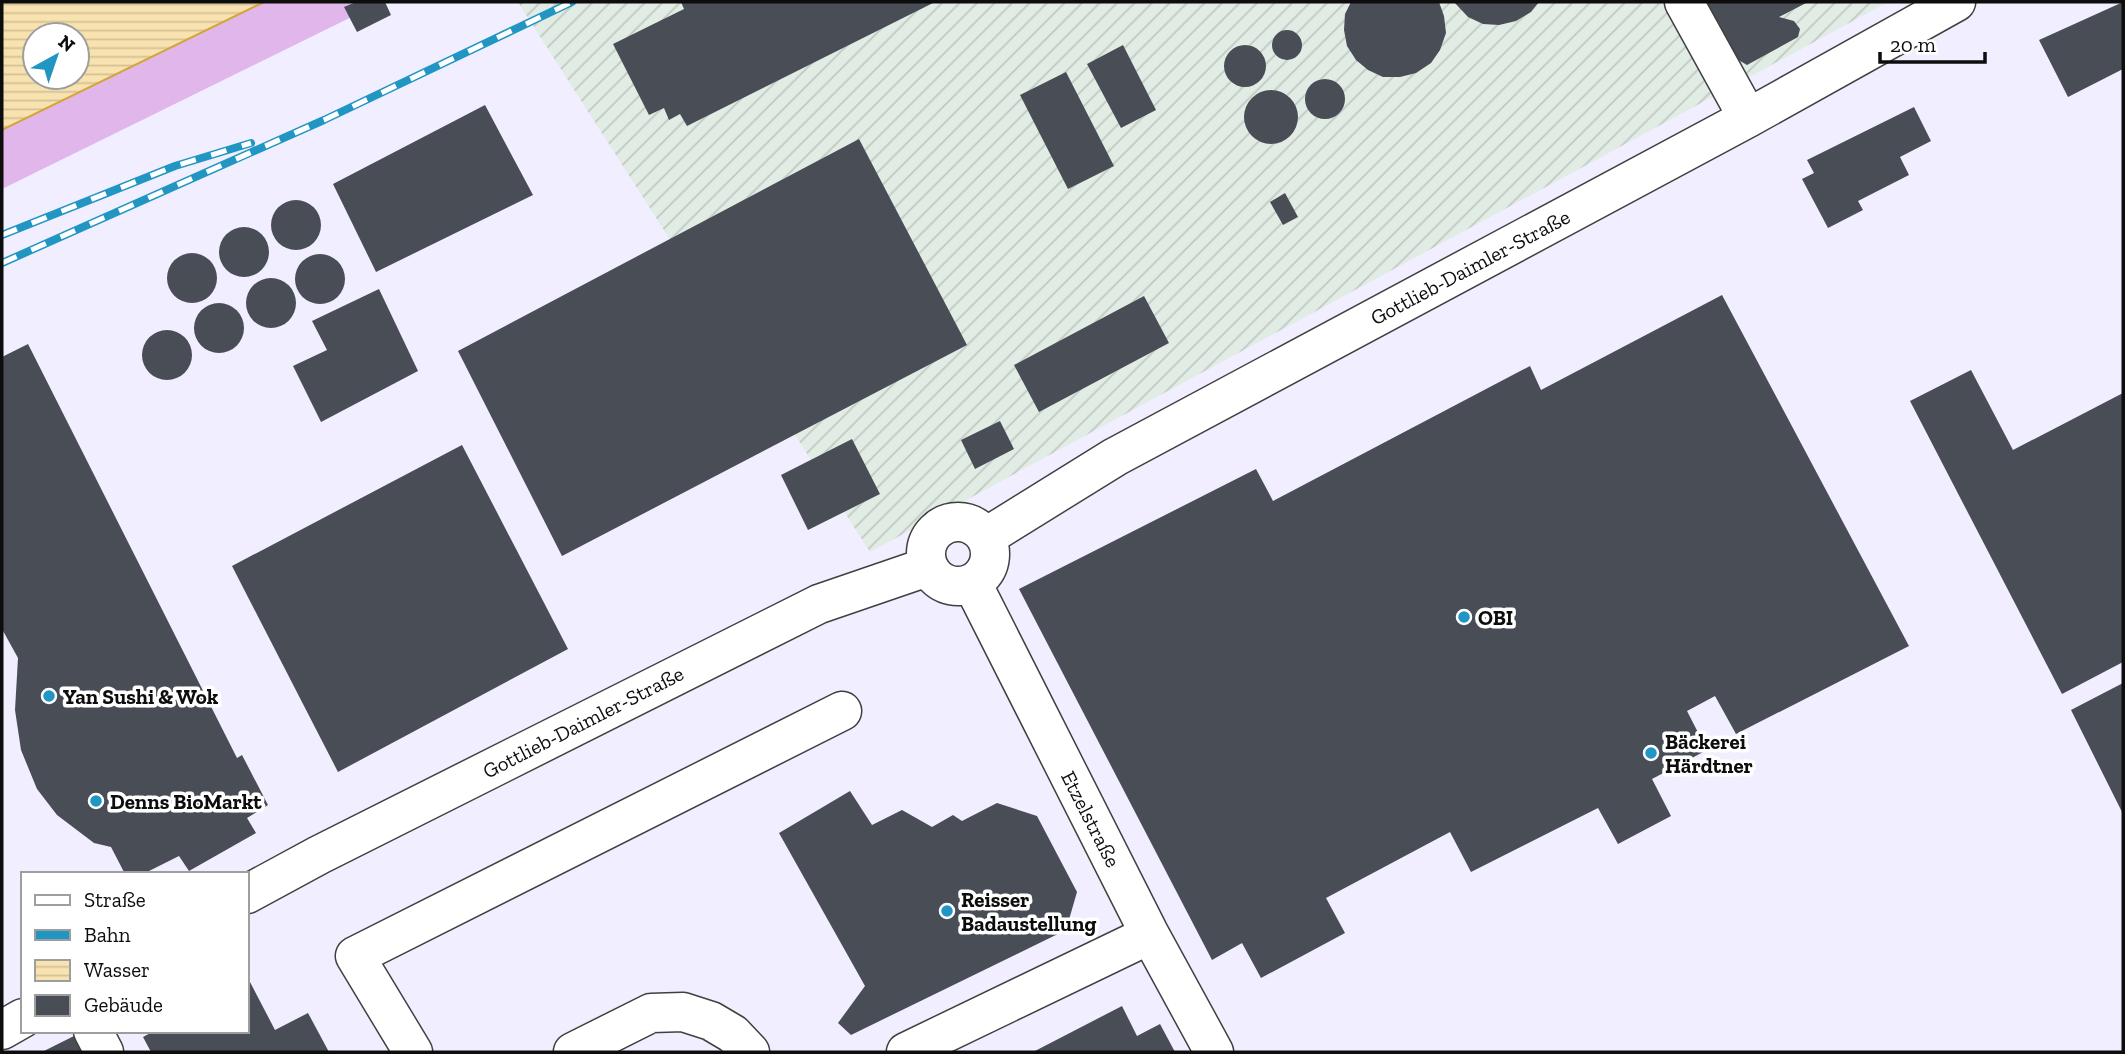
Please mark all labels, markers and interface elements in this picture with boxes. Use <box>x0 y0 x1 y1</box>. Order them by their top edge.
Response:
north arrow <box>21 21 91 91</box>
scale bar <box>1880 21 1985 65</box>
text: N <box>54 30 80 57</box>
text: 20 m <box>1890 32 1936 57</box>
street label: Gottlieb-Daimler-Straße <box>1366 204 1574 330</box>
place label: OBI <box>1478 605 1513 630</box>
marker: OBI <box>1456 609 1472 625</box>
street label: Gottlieb-Daimler-Straße <box>478 660 688 784</box>
place label: Yan Sushi & Wok <box>63 684 219 709</box>
marker: Yan Sushi & Wok <box>41 688 57 704</box>
place label: Bäckerei Härdtner <box>1665 729 1753 778</box>
marker: Bäckerei Härdtner <box>1643 745 1659 761</box>
street label: Etzelstraße <box>1056 767 1126 871</box>
place label: Denns BioMarkt <box>110 789 262 814</box>
marker: Denns BioMarkt <box>88 793 104 809</box>
legend <box>21 872 248 1033</box>
text: Straße <box>84 887 146 912</box>
place label: Reisser Badaustellung <box>961 887 1096 936</box>
marker: Reisser Badaustellung <box>939 903 955 919</box>
text: Bahn <box>84 922 131 947</box>
text: Wasser <box>84 957 150 982</box>
text: Gebäude <box>84 992 163 1017</box>

